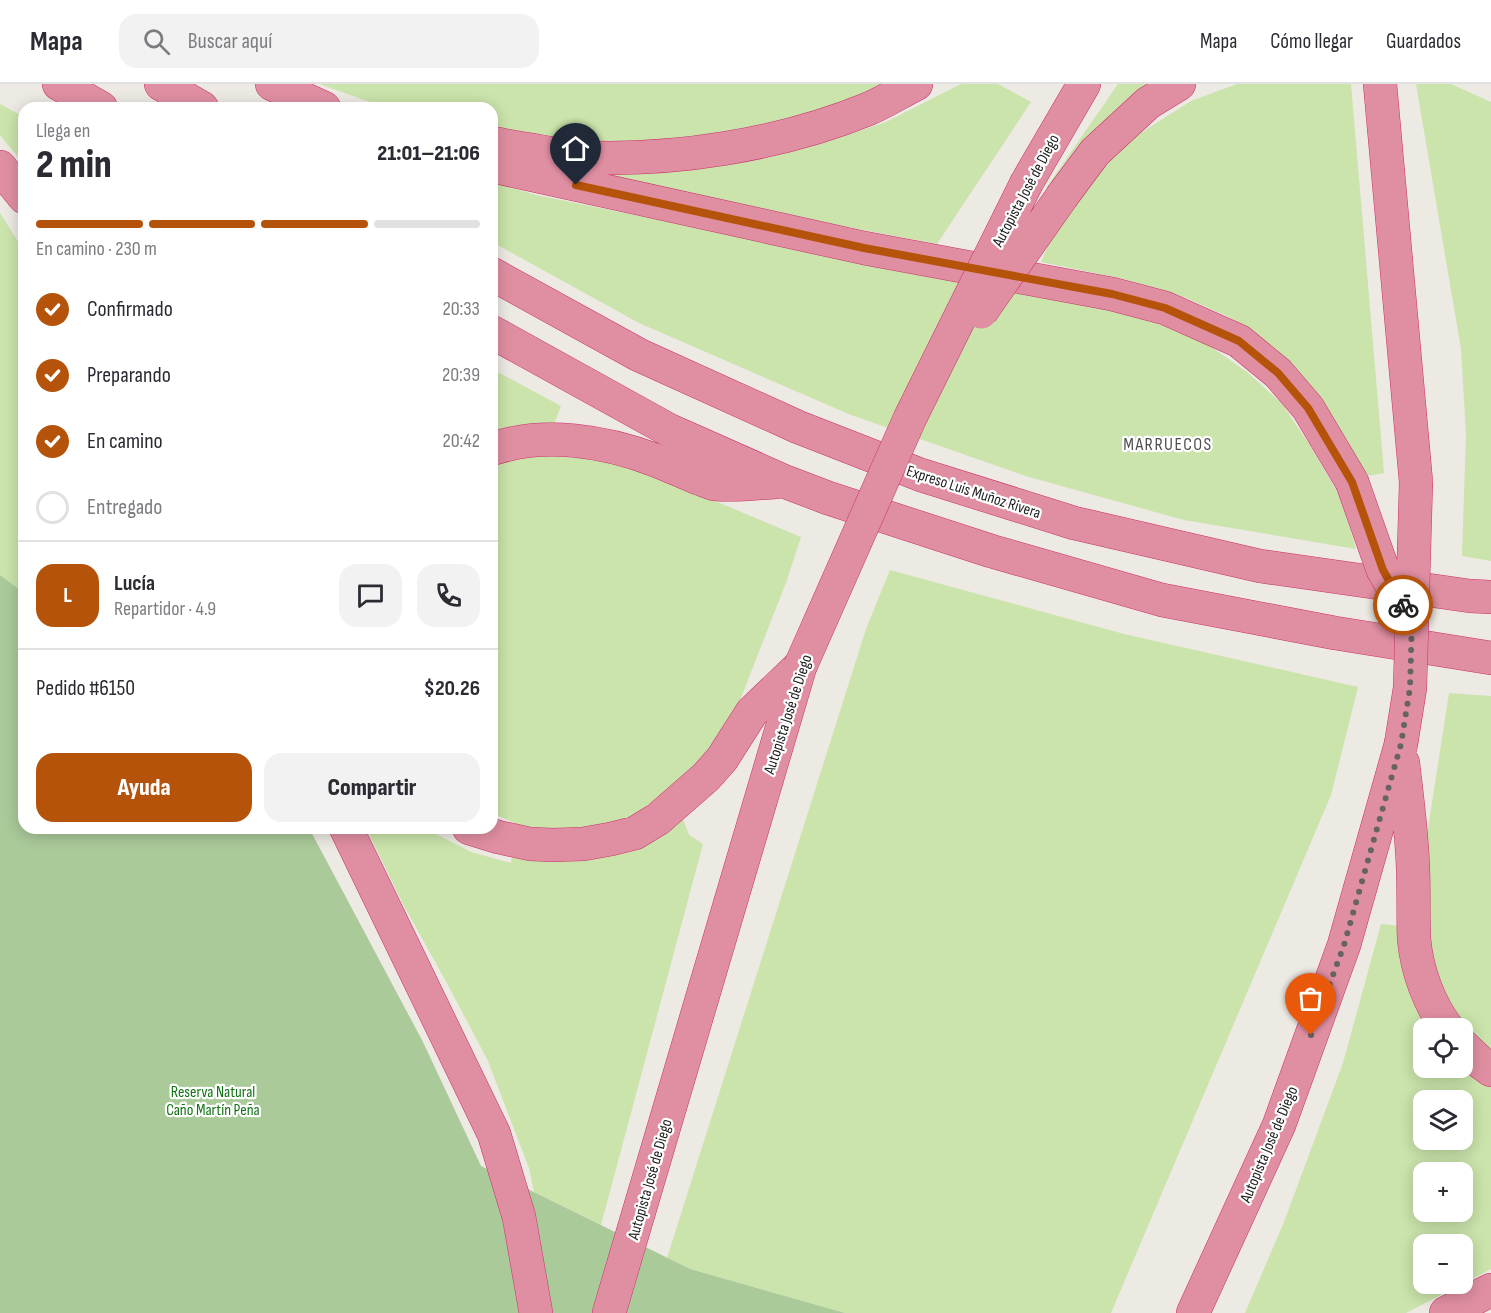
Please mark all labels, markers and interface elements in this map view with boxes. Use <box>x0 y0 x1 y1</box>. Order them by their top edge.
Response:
search box <box>119 14 539 68</box>
text: Mapa <box>30 25 83 58</box>
icon: search <box>140 25 173 58</box>
text: Buscar aquí <box>188 28 272 55</box>
text: Mapa <box>1200 29 1237 54</box>
text: Cómo llegar <box>1270 29 1353 54</box>
text: Guardados <box>1386 29 1461 54</box>
text: Llega en <box>36 119 90 143</box>
pin <box>550 123 601 185</box>
street label: Autopista José de Diego <box>988 131 1064 251</box>
icon: home <box>559 132 592 165</box>
text: 21:01–21:06 <box>377 140 480 167</box>
text: 2 min <box>36 142 112 189</box>
text: En camino · 230 m <box>36 237 157 261</box>
icon: check <box>36 293 69 326</box>
text: Confirmado <box>87 296 173 323</box>
text: 20:33 <box>443 297 480 321</box>
icon: check <box>36 359 69 392</box>
text: Preparando <box>87 362 171 389</box>
text: 20:39 <box>442 363 480 387</box>
icon: check <box>36 425 69 458</box>
text: En camino <box>87 428 163 455</box>
text: 20:42 <box>443 429 480 453</box>
district label: MARRUECOS <box>1123 434 1213 455</box>
street label: Expreso Luis Muñoz Rivera <box>904 462 1043 523</box>
text: Entregado <box>87 494 162 521</box>
button: chat <box>339 564 402 627</box>
button: phone <box>417 564 480 627</box>
text: Lucía <box>114 570 155 597</box>
courier <box>1373 575 1433 635</box>
text: L <box>63 582 72 609</box>
icon: bike <box>1387 589 1420 622</box>
text: Repartidor · 4.9 <box>114 597 216 621</box>
street label: Autopista José de Diego <box>760 652 817 777</box>
text: Pedido #6150 <box>36 675 135 702</box>
text: $20.26 <box>424 675 480 702</box>
button: Ayuda <box>36 753 252 822</box>
button: Compartir <box>264 753 480 822</box>
pin <box>1285 973 1336 1035</box>
icon: bag <box>1294 982 1327 1015</box>
map controls <box>1413 1018 1473 1294</box>
button: locate <box>1413 1018 1473 1078</box>
park label: Reserva Natural Caño Martín Peña <box>166 1083 260 1120</box>
street label: Autopista José de Diego <box>1236 1084 1302 1206</box>
button: layers <box>1413 1090 1473 1150</box>
street label: Autopista José de Diego <box>624 1117 677 1243</box>
button: + <box>1413 1162 1473 1222</box>
button: − <box>1413 1234 1473 1294</box>

